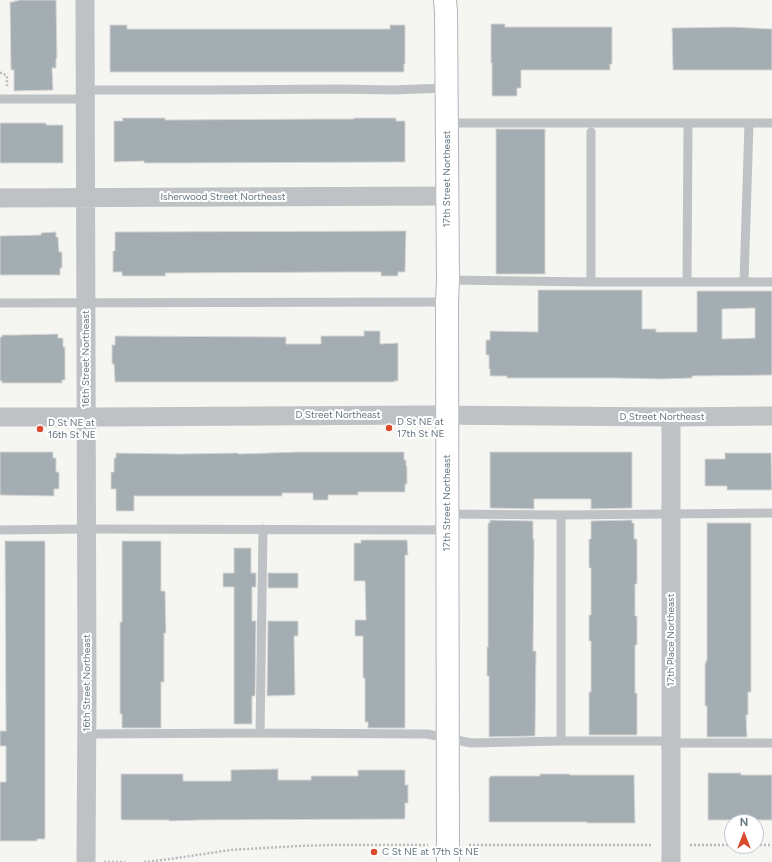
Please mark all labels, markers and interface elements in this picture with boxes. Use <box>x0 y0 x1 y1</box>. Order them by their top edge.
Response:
street label: 17th Street Northeast <box>441 130 453 228</box>
street label: Isherwood Street Northeast <box>160 191 286 203</box>
street label: 16th Street Northeast <box>80 310 92 408</box>
street label: D Street Northeast <box>295 409 381 421</box>
street label: D Street Northeast <box>619 411 705 423</box>
place label: D St NE at 17th St NE <box>397 416 444 440</box>
place label: D St NE at 16th St NE <box>48 417 96 440</box>
marker: D St NE at 17th St NE <box>384 423 394 433</box>
marker: D St NE at 16th St NE <box>35 424 45 434</box>
street label: 17th Street Northeast <box>441 454 453 552</box>
street label: 17th Place Northeast <box>665 593 677 687</box>
street label: 16th Street Northeast <box>81 634 93 732</box>
north arrow <box>724 814 764 854</box>
text: N <box>740 816 748 829</box>
place label: C St NE at 17th St NE <box>382 846 479 858</box>
marker: C St NE at 17th St NE <box>369 847 379 857</box>

